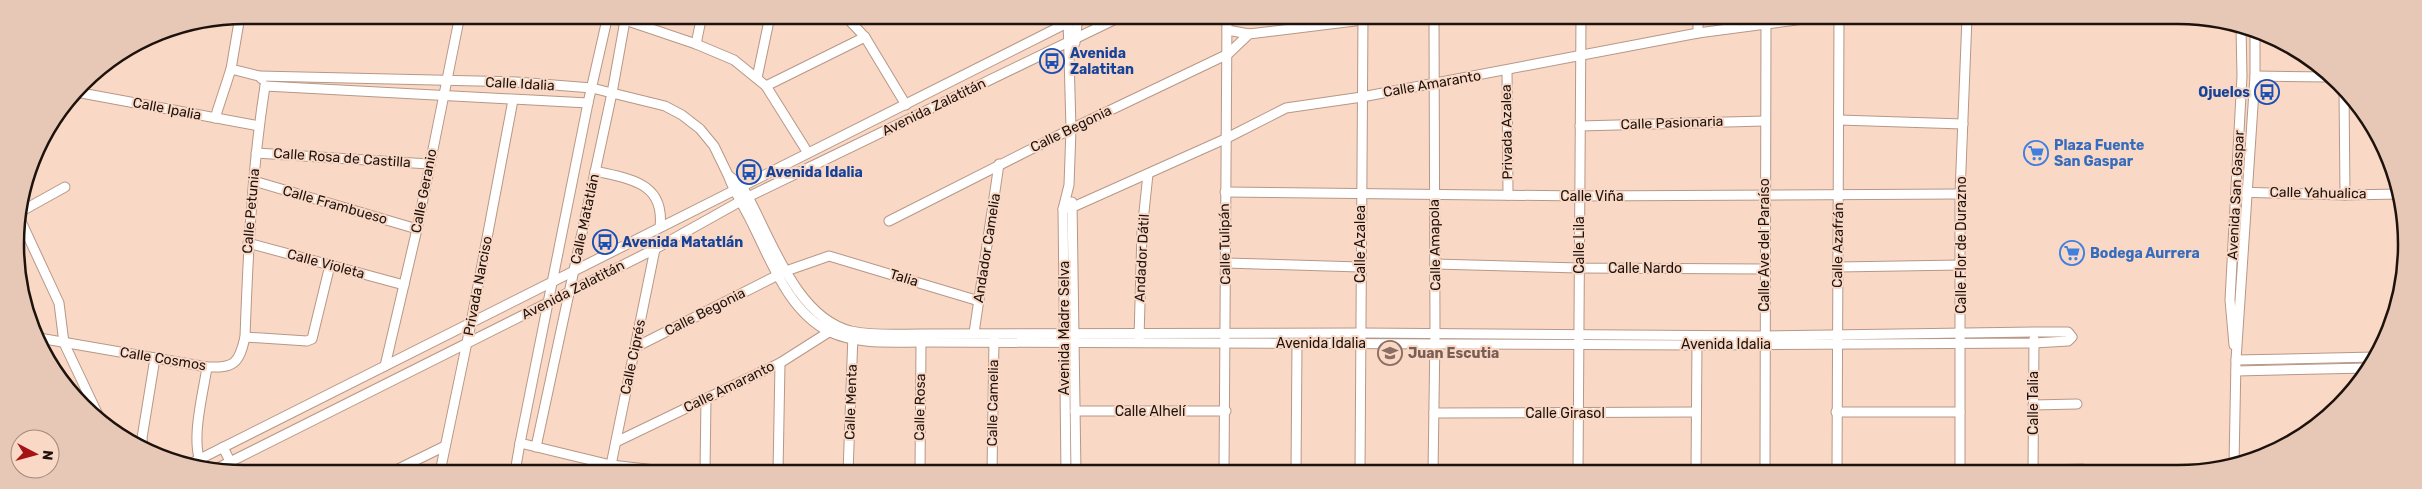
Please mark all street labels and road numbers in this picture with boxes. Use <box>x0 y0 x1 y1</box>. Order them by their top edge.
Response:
street label: Calle Amaranto <box>1382 67 1482 101</box>
street label: Calle Idalia <box>485 74 555 94</box>
street label: Avenida Zalatitán <box>879 75 989 139</box>
street label: Privada Azalea <box>1498 84 1516 180</box>
street label: Calle Ipalia <box>131 94 203 124</box>
street label: Calle Begonia <box>1028 102 1114 156</box>
street label: Calle Pasionaria <box>1620 113 1724 133</box>
street label: Avenida San Gaspar <box>2224 129 2248 260</box>
street label: Calle Rosa de Castilla <box>273 145 411 171</box>
street label: Calle Geranio <box>408 147 440 235</box>
street label: Calle Petunia <box>239 168 263 254</box>
street label: Calle Matatlán <box>567 172 603 266</box>
street label: Calle Flor de Durazno <box>1953 176 1970 314</box>
street label: Calle Ave del Paraíso <box>1756 178 1773 312</box>
street label: Calle Frambueso <box>281 182 389 228</box>
street label: Calle Yahualica <box>2269 184 2367 202</box>
street label: Calle Viña <box>1560 188 1624 205</box>
street label: Andador Camelia <box>970 192 1004 304</box>
street label: Calle Amapola <box>1426 199 1444 291</box>
street label: Calle Azafrán <box>1829 202 1847 288</box>
street label: Calle Tulipán <box>1216 203 1234 285</box>
street label: Calle Azalea <box>1352 205 1369 283</box>
street label: Andador Dátil <box>1131 213 1153 303</box>
street label: Calle Lila <box>1571 216 1588 274</box>
street label: Privada Narciso <box>460 235 496 337</box>
street label: Calle Violeta <box>285 245 367 283</box>
street label: Avenida Zalatitán <box>519 257 627 323</box>
street label: Calle Nardo <box>1608 260 1682 277</box>
street label: Avenida Madre Selva <box>1056 261 1073 395</box>
street label: Talia <box>888 266 920 290</box>
street label: Calle Begonia <box>662 284 748 340</box>
street label: Calle Ciprés <box>617 318 649 396</box>
street label: Avenida Idalia <box>1276 335 1366 352</box>
street label: Avenida Idalia <box>1681 336 1771 353</box>
street label: Calle Cosmos <box>119 344 207 374</box>
street label: Calle Amaranto <box>681 358 777 416</box>
street label: Calle Camelia <box>984 359 1002 447</box>
street label: Calle Menta <box>841 364 861 440</box>
street label: Calle Talia <box>2025 371 2042 435</box>
street label: Calle Rosa <box>911 373 929 441</box>
street label: Calle Alhelí <box>1115 403 1186 420</box>
street label: Calle Girasol <box>1525 405 1605 422</box>

